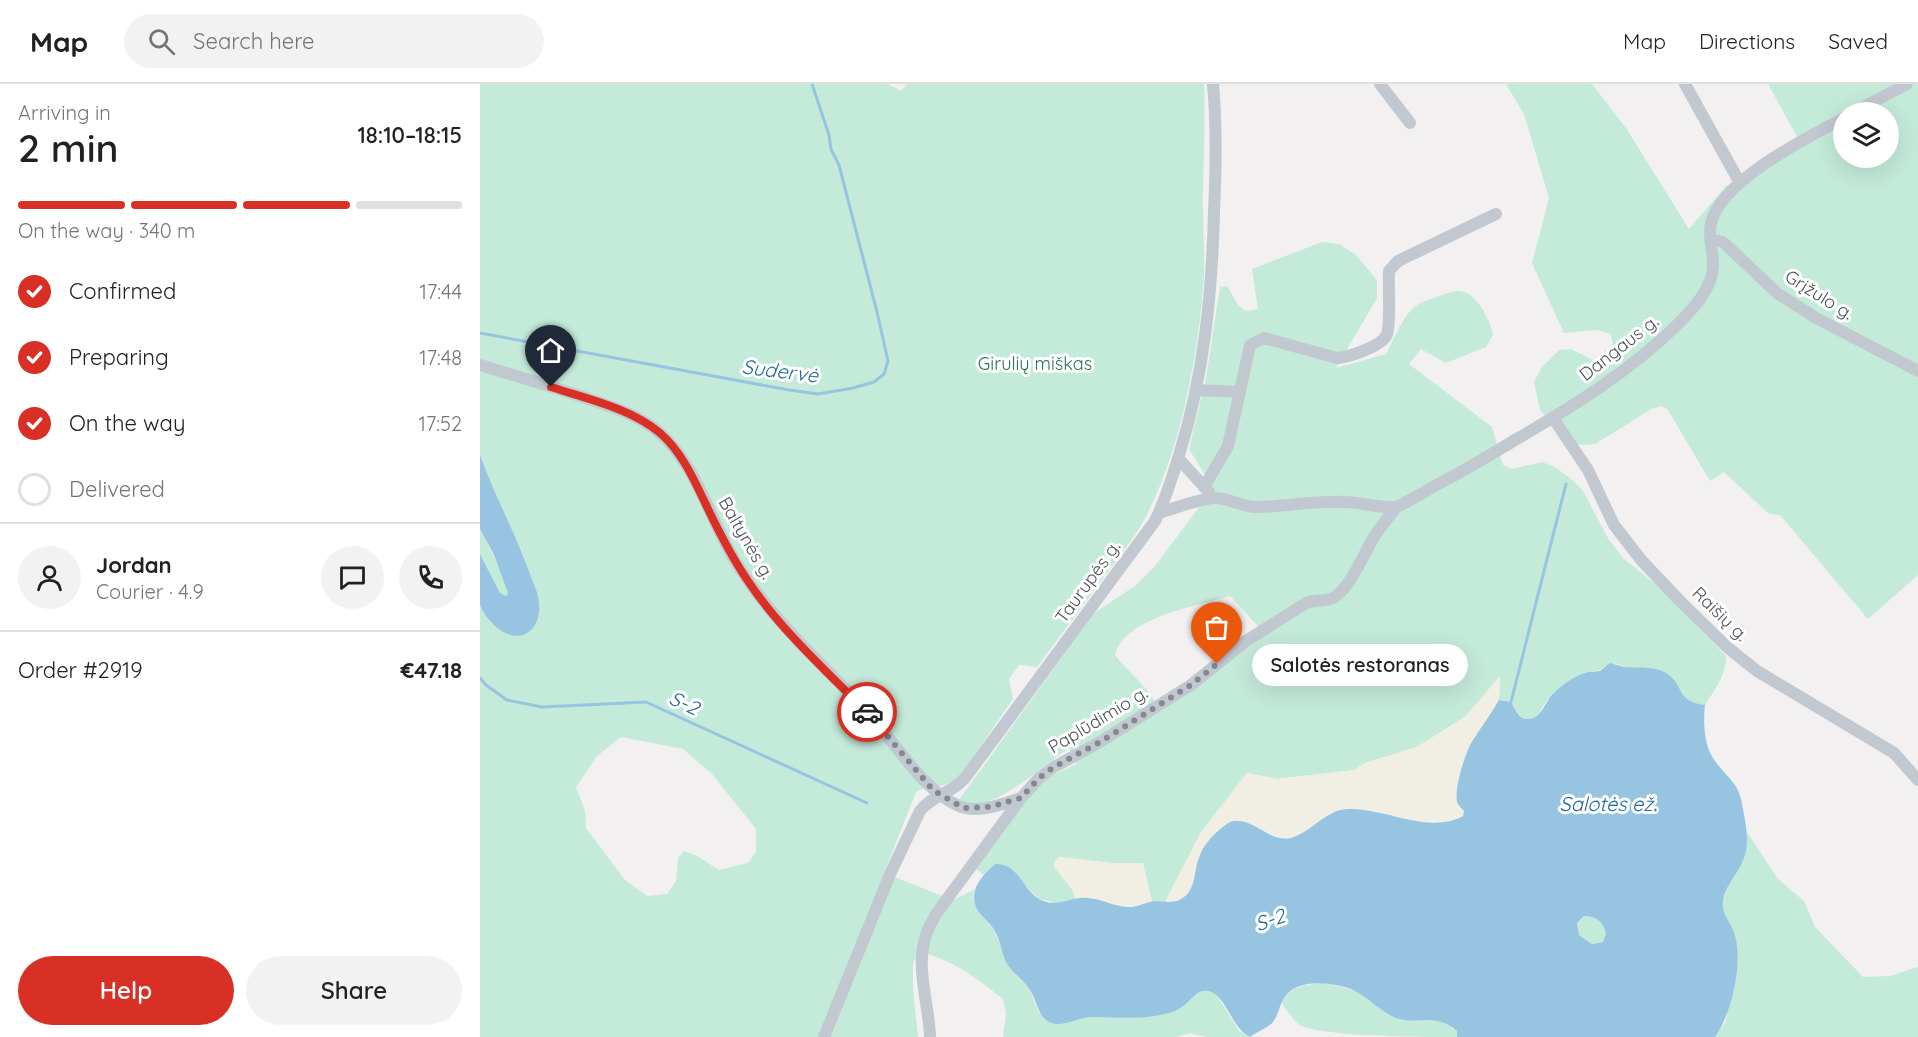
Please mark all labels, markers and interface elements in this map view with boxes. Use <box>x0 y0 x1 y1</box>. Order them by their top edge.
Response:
search box <box>124 14 544 68</box>
text: Map <box>30 24 88 59</box>
icon: search <box>145 25 178 58</box>
text: Search here <box>193 27 315 55</box>
text: Map <box>1623 28 1666 54</box>
text: Directions <box>1699 28 1795 54</box>
text: Saved <box>1828 28 1888 54</box>
text: Arriving in <box>18 100 111 125</box>
map controls <box>1833 102 1899 168</box>
button: layers <box>1833 102 1899 168</box>
text: 18:10–18:15 <box>357 121 462 149</box>
text: 2 min <box>18 123 119 172</box>
text: On the way · 340 m <box>18 218 195 243</box>
street label: Grįžulo g. <box>1781 265 1858 325</box>
icon: check <box>18 275 51 308</box>
text: Confirmed <box>69 277 176 305</box>
text: 17:44 <box>420 279 462 304</box>
street label: Dangaus g. <box>1574 310 1663 386</box>
pin <box>525 325 576 387</box>
icon: home <box>534 334 567 367</box>
icon: check <box>18 341 51 374</box>
text: Preparing <box>69 343 169 371</box>
text: 17:48 <box>419 345 462 370</box>
park label: Girulių miškas <box>978 352 1092 375</box>
water label: Sudervė <box>741 353 820 388</box>
icon: check <box>18 407 51 440</box>
text: On the way <box>69 409 185 437</box>
text: 17:52 <box>419 411 462 436</box>
text: Delivered <box>69 475 165 503</box>
street label: Baltynės g. <box>714 492 779 583</box>
street label: Taurupės g. <box>1050 536 1125 627</box>
button: person <box>18 546 81 609</box>
button: chat <box>321 546 384 609</box>
button: phone <box>399 546 462 609</box>
text: Jordan <box>96 551 172 579</box>
text: Courier · 4.9 <box>96 579 204 604</box>
street label: Raišių g. <box>1688 581 1753 646</box>
pin <box>1191 602 1242 664</box>
icon: bag <box>1200 611 1233 644</box>
callout: Salotės restoranas <box>1253 643 1469 685</box>
text: Salotės restoranas <box>1270 652 1450 677</box>
text: Order #2919 <box>18 656 143 684</box>
text: €47.18 <box>400 656 462 684</box>
street label: Paplūdimio g. <box>1044 681 1152 758</box>
courier <box>837 682 897 742</box>
water label: S-2 <box>665 685 705 721</box>
icon: car <box>851 696 884 729</box>
water label: Salotės ež. <box>1559 791 1657 816</box>
water label: S-2 <box>1252 902 1290 936</box>
button: Help <box>18 956 234 1025</box>
button: Share <box>246 956 462 1025</box>

